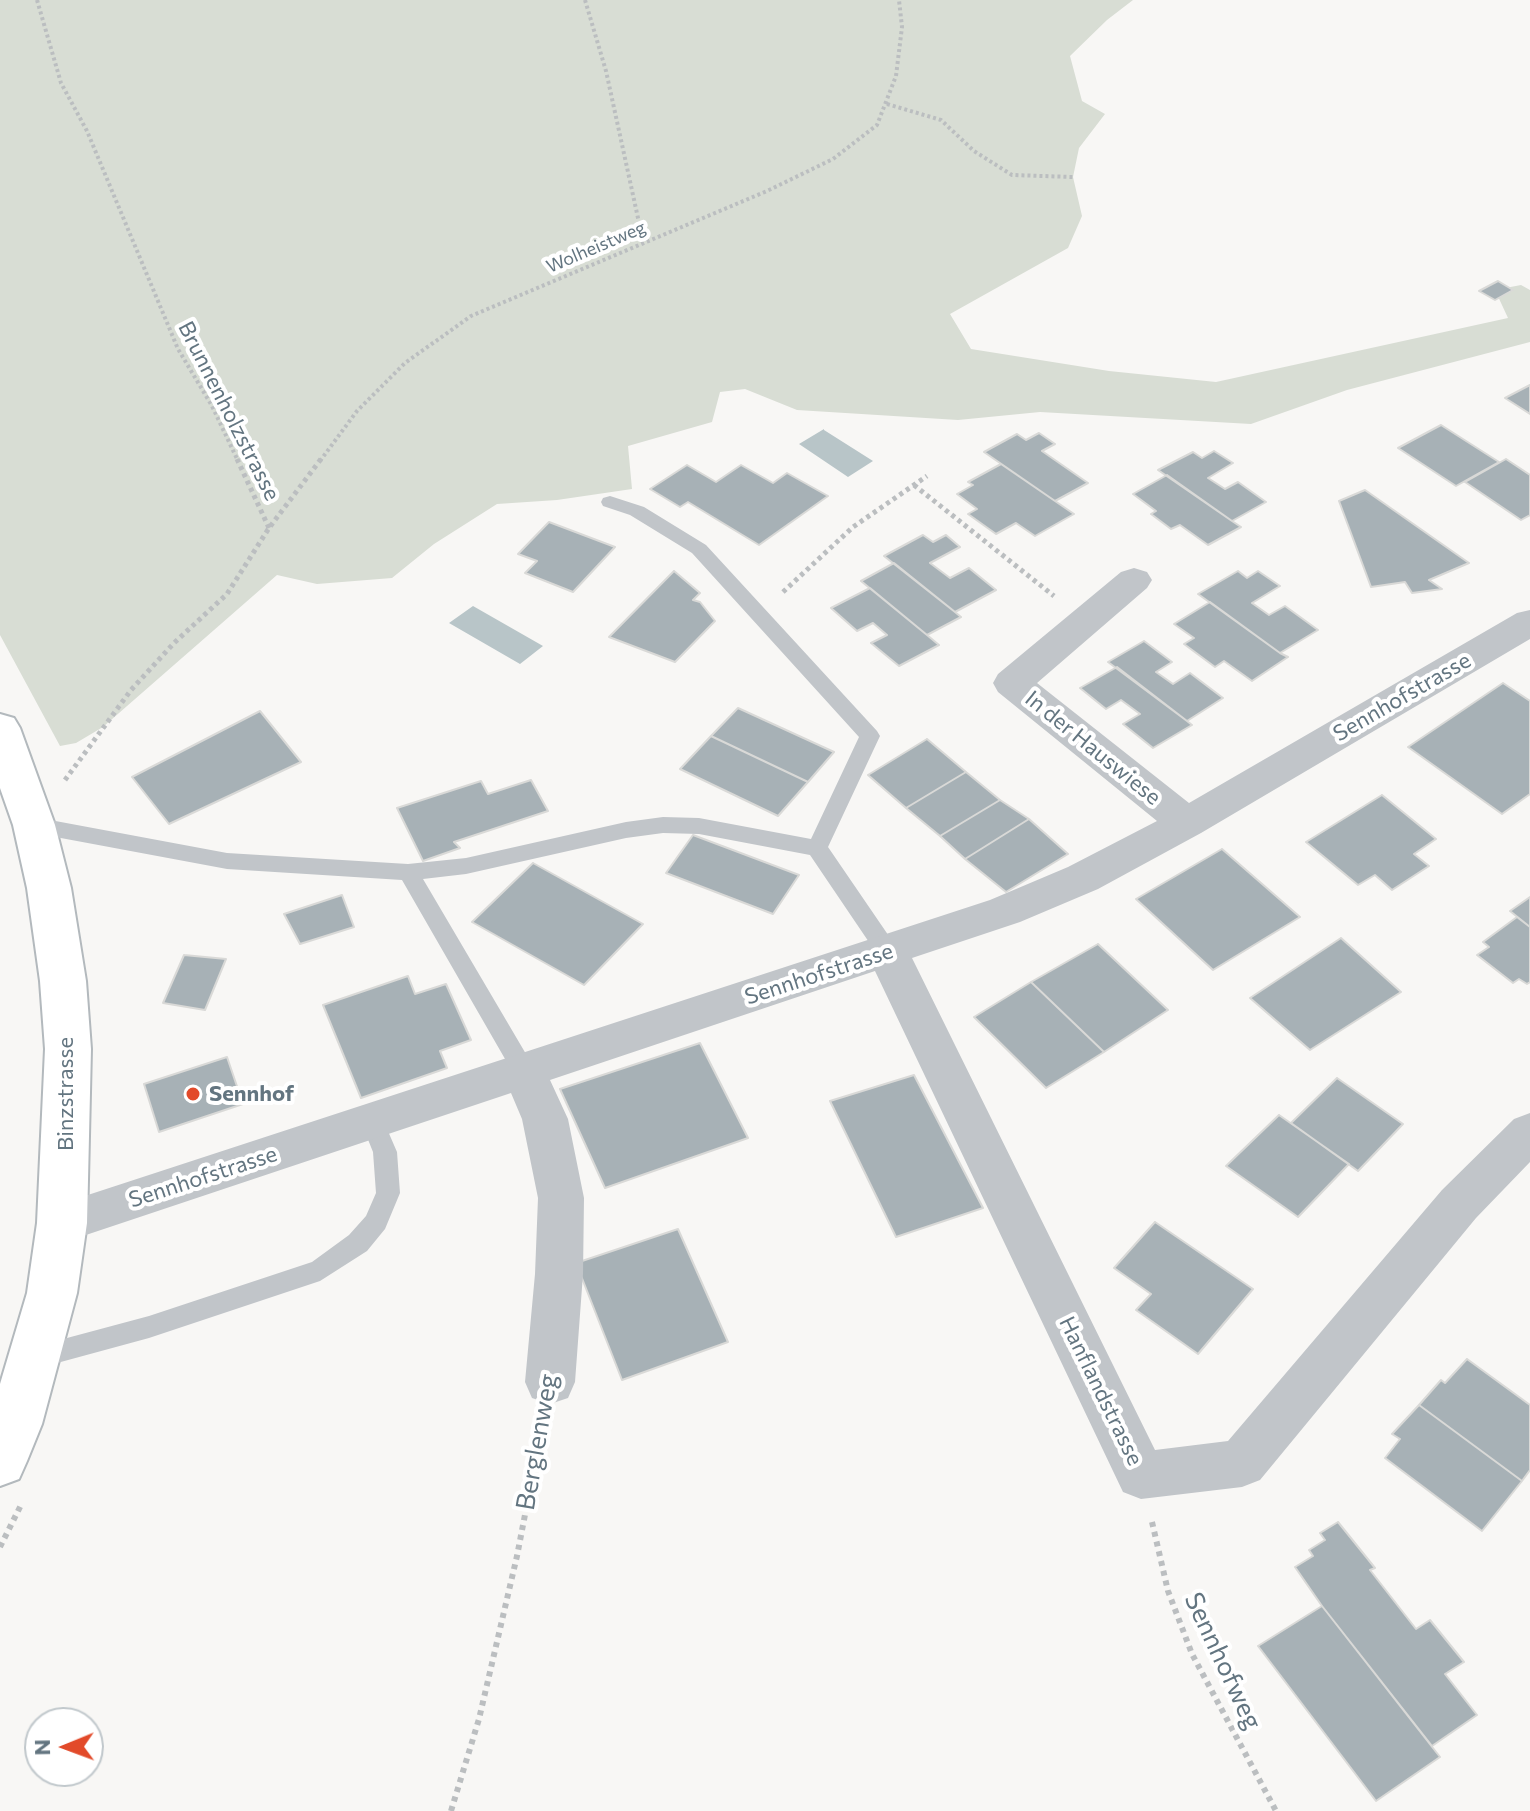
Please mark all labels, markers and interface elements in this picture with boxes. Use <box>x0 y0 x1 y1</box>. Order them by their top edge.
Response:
street label: Wolheistweg <box>543 216 649 278</box>
street label: Brunnenholzstrasse <box>172 317 286 505</box>
street label: Sennhofstrasse <box>1329 647 1475 747</box>
street label: In der Hauswiese <box>1020 685 1166 811</box>
street label: Sennhofstrasse <box>742 938 896 1010</box>
street label: Binzstrasse <box>53 1037 79 1151</box>
place label: Sennhof <box>209 1081 294 1107</box>
marker: Sennhof <box>184 1085 202 1103</box>
street label: Sennhofstrasse <box>126 1141 280 1213</box>
street label: Hanflandstrasse <box>1054 1312 1148 1470</box>
street label: Berglenweg <box>510 1371 564 1513</box>
street label: Sennhofweg <box>1178 1588 1268 1734</box>
north arrow <box>24 1707 104 1787</box>
text: N <box>28 1739 55 1756</box>

